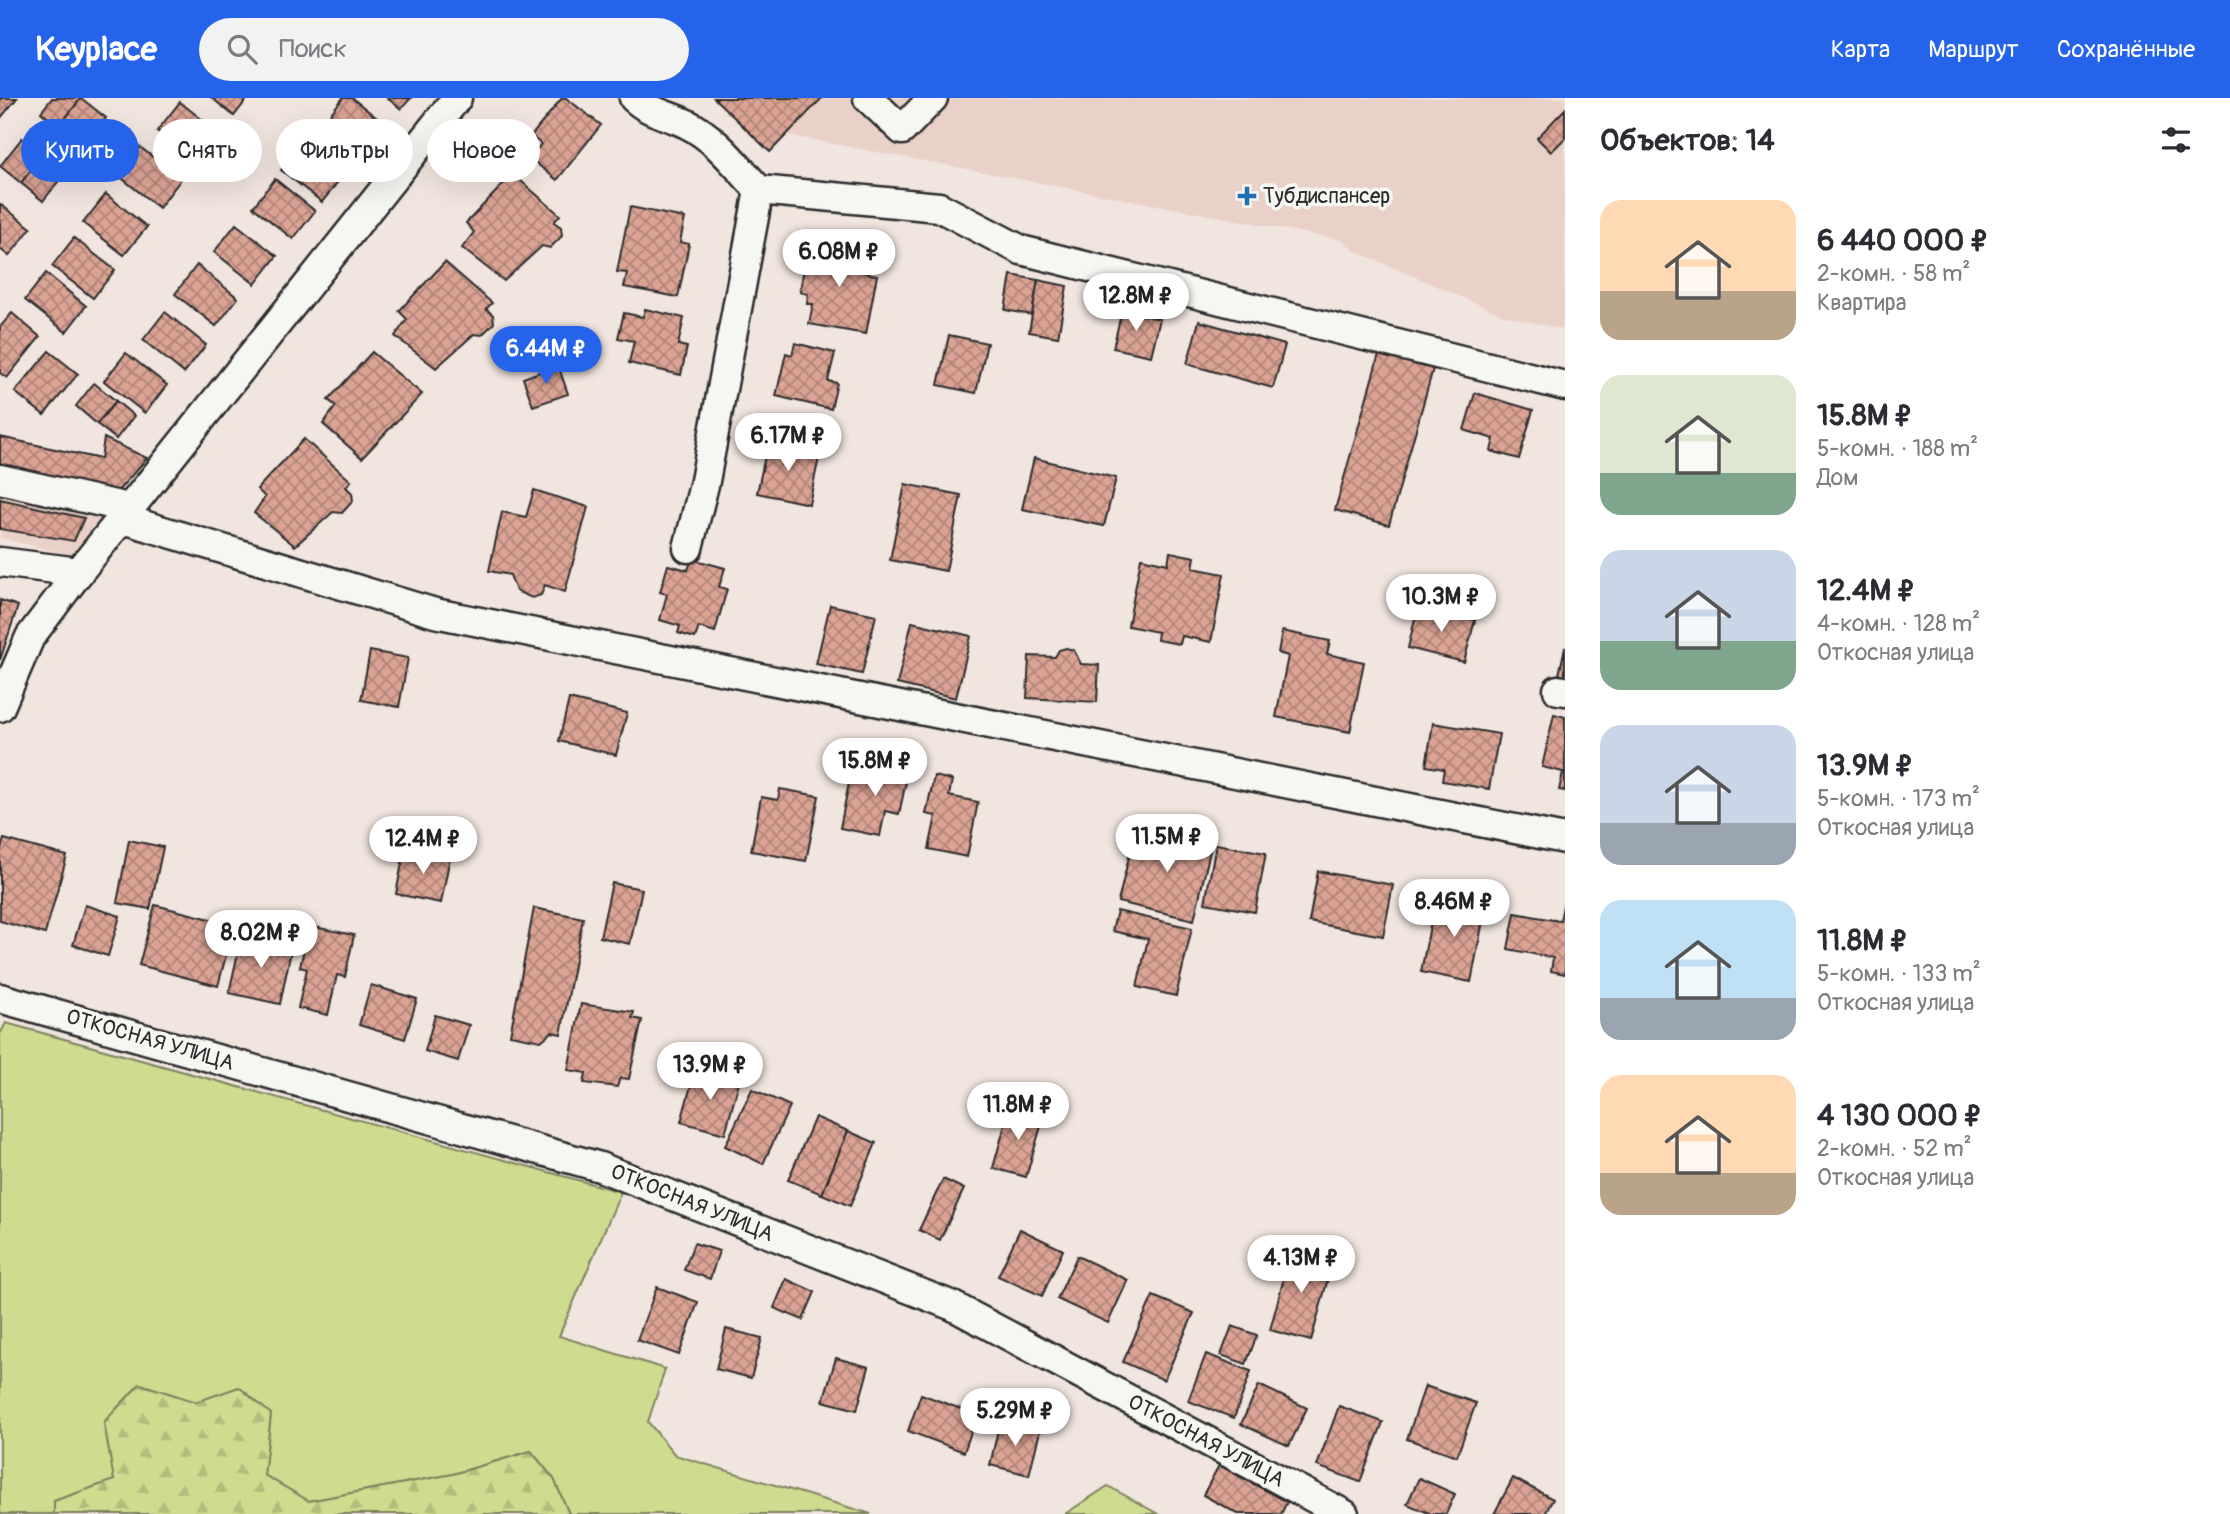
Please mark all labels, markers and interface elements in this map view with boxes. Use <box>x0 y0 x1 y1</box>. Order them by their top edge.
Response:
search box <box>199 18 689 81</box>
text: Keyplace <box>35 29 157 70</box>
icon: search <box>223 30 261 68</box>
text: Поиск <box>279 33 347 65</box>
text: Карта <box>1831 35 1890 64</box>
text: Маршрут <box>1928 35 2019 64</box>
text: Сохранённые <box>2057 35 2195 64</box>
chip: Купить <box>21 119 139 182</box>
chip: Снять <box>153 119 262 182</box>
chip: Фильтры <box>276 119 413 182</box>
chip: Новое <box>427 119 540 182</box>
icon: filters <box>2157 121 2195 159</box>
text: Объектов: 14 <box>1600 122 1775 159</box>
place label: Тубдиспансер <box>1263 183 1390 210</box>
marker: Тубдиспансер <box>1237 186 1257 206</box>
text: 6 440 000 ₽ <box>1817 222 1989 259</box>
icon: home <box>1656 228 1740 312</box>
pin: 6.08M ₽ <box>774 230 904 289</box>
text: 6.08M ₽ <box>798 237 880 266</box>
text: 2-комн. · 58 m² <box>1817 259 1970 288</box>
pin: 12.8M ₽ <box>1071 274 1201 333</box>
text: 12.8M ₽ <box>1099 281 1173 310</box>
text: Квартира <box>1817 288 1906 317</box>
pin: 6.44M ₽ <box>481 327 611 386</box>
text: 6.44M ₽ <box>506 334 586 363</box>
text: 15.8M ₽ <box>1817 397 1913 434</box>
icon: home <box>1656 403 1740 487</box>
pin: 6.17M ₽ <box>723 414 853 473</box>
text: 6.17M ₽ <box>751 421 825 450</box>
text: 5-комн. · 188 m² <box>1817 434 1978 463</box>
text: Дом <box>1817 463 1858 492</box>
text: 12.4M ₽ <box>1817 572 1916 609</box>
pin: 10.3M ₽ <box>1376 574 1506 634</box>
icon: home <box>1656 578 1740 662</box>
text: 10.3M ₽ <box>1402 582 1480 611</box>
text: 4-комн. · 128 m² <box>1817 609 1980 638</box>
text: Откосная улица <box>1817 638 1974 667</box>
pin: 15.8M ₽ <box>810 738 940 798</box>
text: 15.8M ₽ <box>838 746 912 775</box>
text: 13.9M ₽ <box>1817 747 1914 784</box>
icon: home <box>1656 753 1740 837</box>
text: 5-комн. · 173 m² <box>1817 784 1980 813</box>
text: Откосная улица <box>1817 813 1974 842</box>
pin: 11.5M ₽ <box>1102 814 1232 874</box>
pin: 12.4M ₽ <box>358 816 488 876</box>
text: 11.5M ₽ <box>1132 822 1202 851</box>
text: 12.4M ₽ <box>385 824 461 853</box>
pin: 8.46M ₽ <box>1389 880 1519 939</box>
text: 8.46M ₽ <box>1415 887 1493 916</box>
pin: 8.02M ₽ <box>196 910 326 970</box>
text: 8.02M ₽ <box>221 918 301 947</box>
text: 11.8M ₽ <box>1817 922 1908 959</box>
icon: home <box>1656 928 1740 1012</box>
text: 5-комн. · 133 m² <box>1817 959 1981 988</box>
text: Откосная улица <box>1817 988 1974 1017</box>
street label: ОТКОСНАЯ УЛИЦА <box>63 1003 237 1077</box>
pin: 13.9M ₽ <box>645 1042 775 1102</box>
text: 13.9M ₽ <box>673 1050 747 1079</box>
pin: 11.8M ₽ <box>953 1082 1083 1142</box>
text: 11.8M ₽ <box>983 1090 1053 1119</box>
text: 4 130 000 ₽ <box>1817 1097 1982 1134</box>
icon: home <box>1656 1103 1740 1187</box>
text: 2-комн. · 52 m² <box>1817 1134 1972 1163</box>
street label: ОТКОСНАЯ УЛИЦА <box>607 1158 777 1248</box>
text: Откосная улица <box>1817 1163 1974 1192</box>
pin: 4.13M ₽ <box>1236 1236 1366 1295</box>
text: 4.13M ₽ <box>1263 1243 1339 1272</box>
pin: 5.29M ₽ <box>950 1388 1080 1448</box>
street label: ОТКОСНАЯ УЛИЦА <box>1123 1388 1289 1494</box>
text: 5.29M ₽ <box>976 1396 1054 1425</box>

